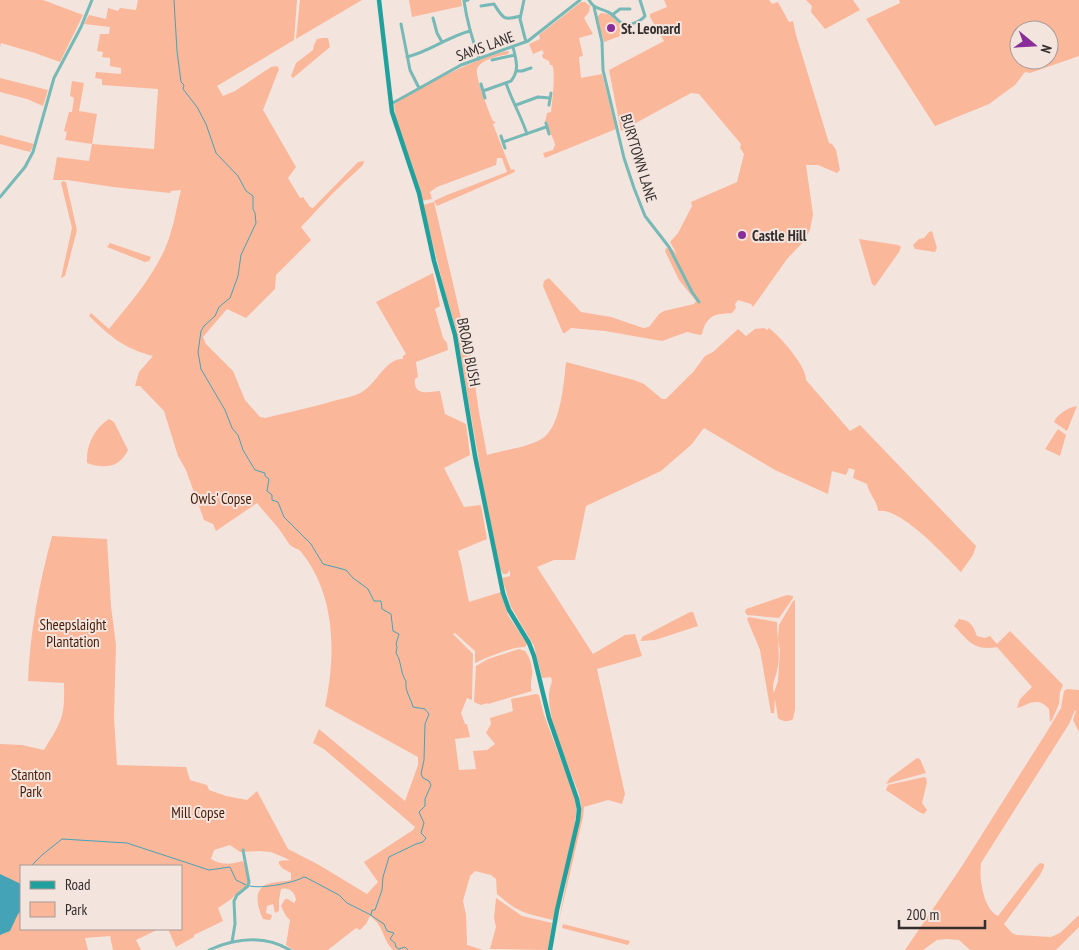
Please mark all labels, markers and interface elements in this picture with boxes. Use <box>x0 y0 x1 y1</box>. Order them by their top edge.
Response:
place label: St. Leonard <box>621 19 681 38</box>
north arrow <box>1009 20 1059 70</box>
marker: St. Leonard <box>605 22 617 34</box>
street label: SAMS LANE <box>453 27 517 65</box>
text: N <box>1037 43 1056 55</box>
street label: BURYTOWN LANE <box>617 112 661 204</box>
place label: Castle Hill <box>752 226 807 245</box>
marker: Castle Hill <box>736 229 748 241</box>
street label: BROAD BUSH <box>453 316 485 388</box>
park label: Owls' Copse <box>190 489 252 508</box>
park label: Sheepslaight Plantation <box>40 615 106 651</box>
park label: Stanton Park <box>11 765 51 801</box>
park label: Mill Copse <box>171 803 225 822</box>
legend <box>20 865 182 930</box>
text: Road <box>65 875 91 894</box>
scale bar <box>899 898 985 930</box>
text: Park <box>65 900 87 919</box>
text: 200 m <box>906 905 939 924</box>

